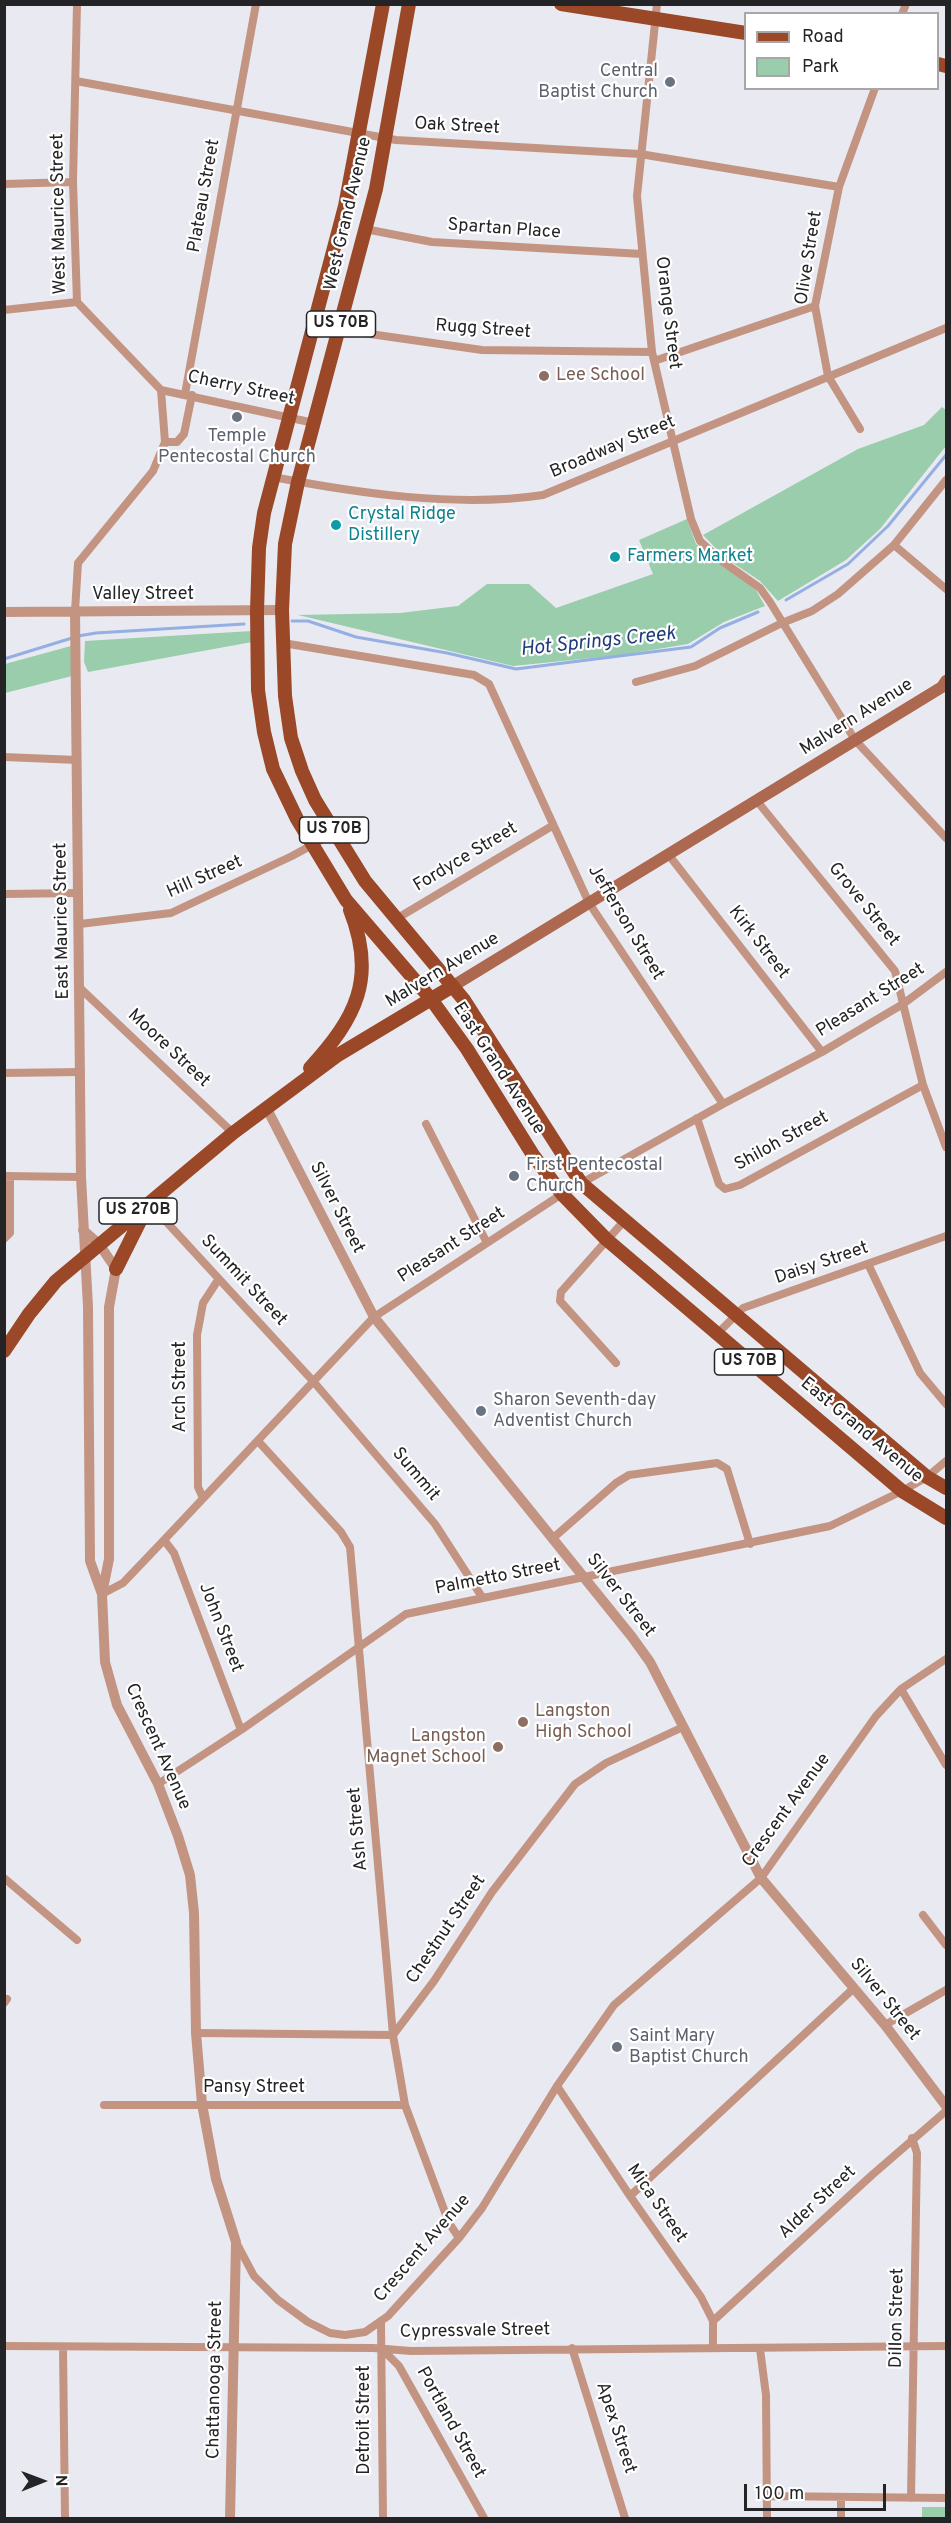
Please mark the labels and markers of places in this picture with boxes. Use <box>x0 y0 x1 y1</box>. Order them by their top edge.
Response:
place label: Central Baptist Church <box>538 61 658 104</box>
marker: Central Baptist Church <box>663 75 677 89</box>
place label: Lee School <box>556 365 645 387</box>
marker: Lee School <box>537 369 551 383</box>
marker: Temple Pentecostal Church <box>230 410 244 424</box>
place label: Temple Pentecostal Church <box>158 426 316 468</box>
place label: Crystal Ridge Distillery <box>348 504 456 546</box>
marker: Crystal Ridge Distillery <box>329 518 343 532</box>
place label: Farmers Market <box>627 546 753 568</box>
marker: Farmers Market <box>608 550 622 564</box>
place label: First Pentecostal Church <box>526 1155 663 1198</box>
marker: First Pentecostal Church <box>507 1169 521 1183</box>
place label: Sharon Seventh-day Adventist Church <box>493 1390 656 1432</box>
marker: Sharon Seventh-day Adventist Church <box>474 1404 488 1418</box>
place label: Langston High School <box>535 1701 632 1744</box>
marker: Langston High School <box>516 1715 530 1729</box>
place label: Langston Magnet School <box>366 1726 486 1768</box>
marker: Langston Magnet School <box>491 1740 505 1754</box>
place label: Saint Mary Baptist Church <box>629 2026 749 2068</box>
marker: Saint Mary Baptist Church <box>610 2040 624 2054</box>

